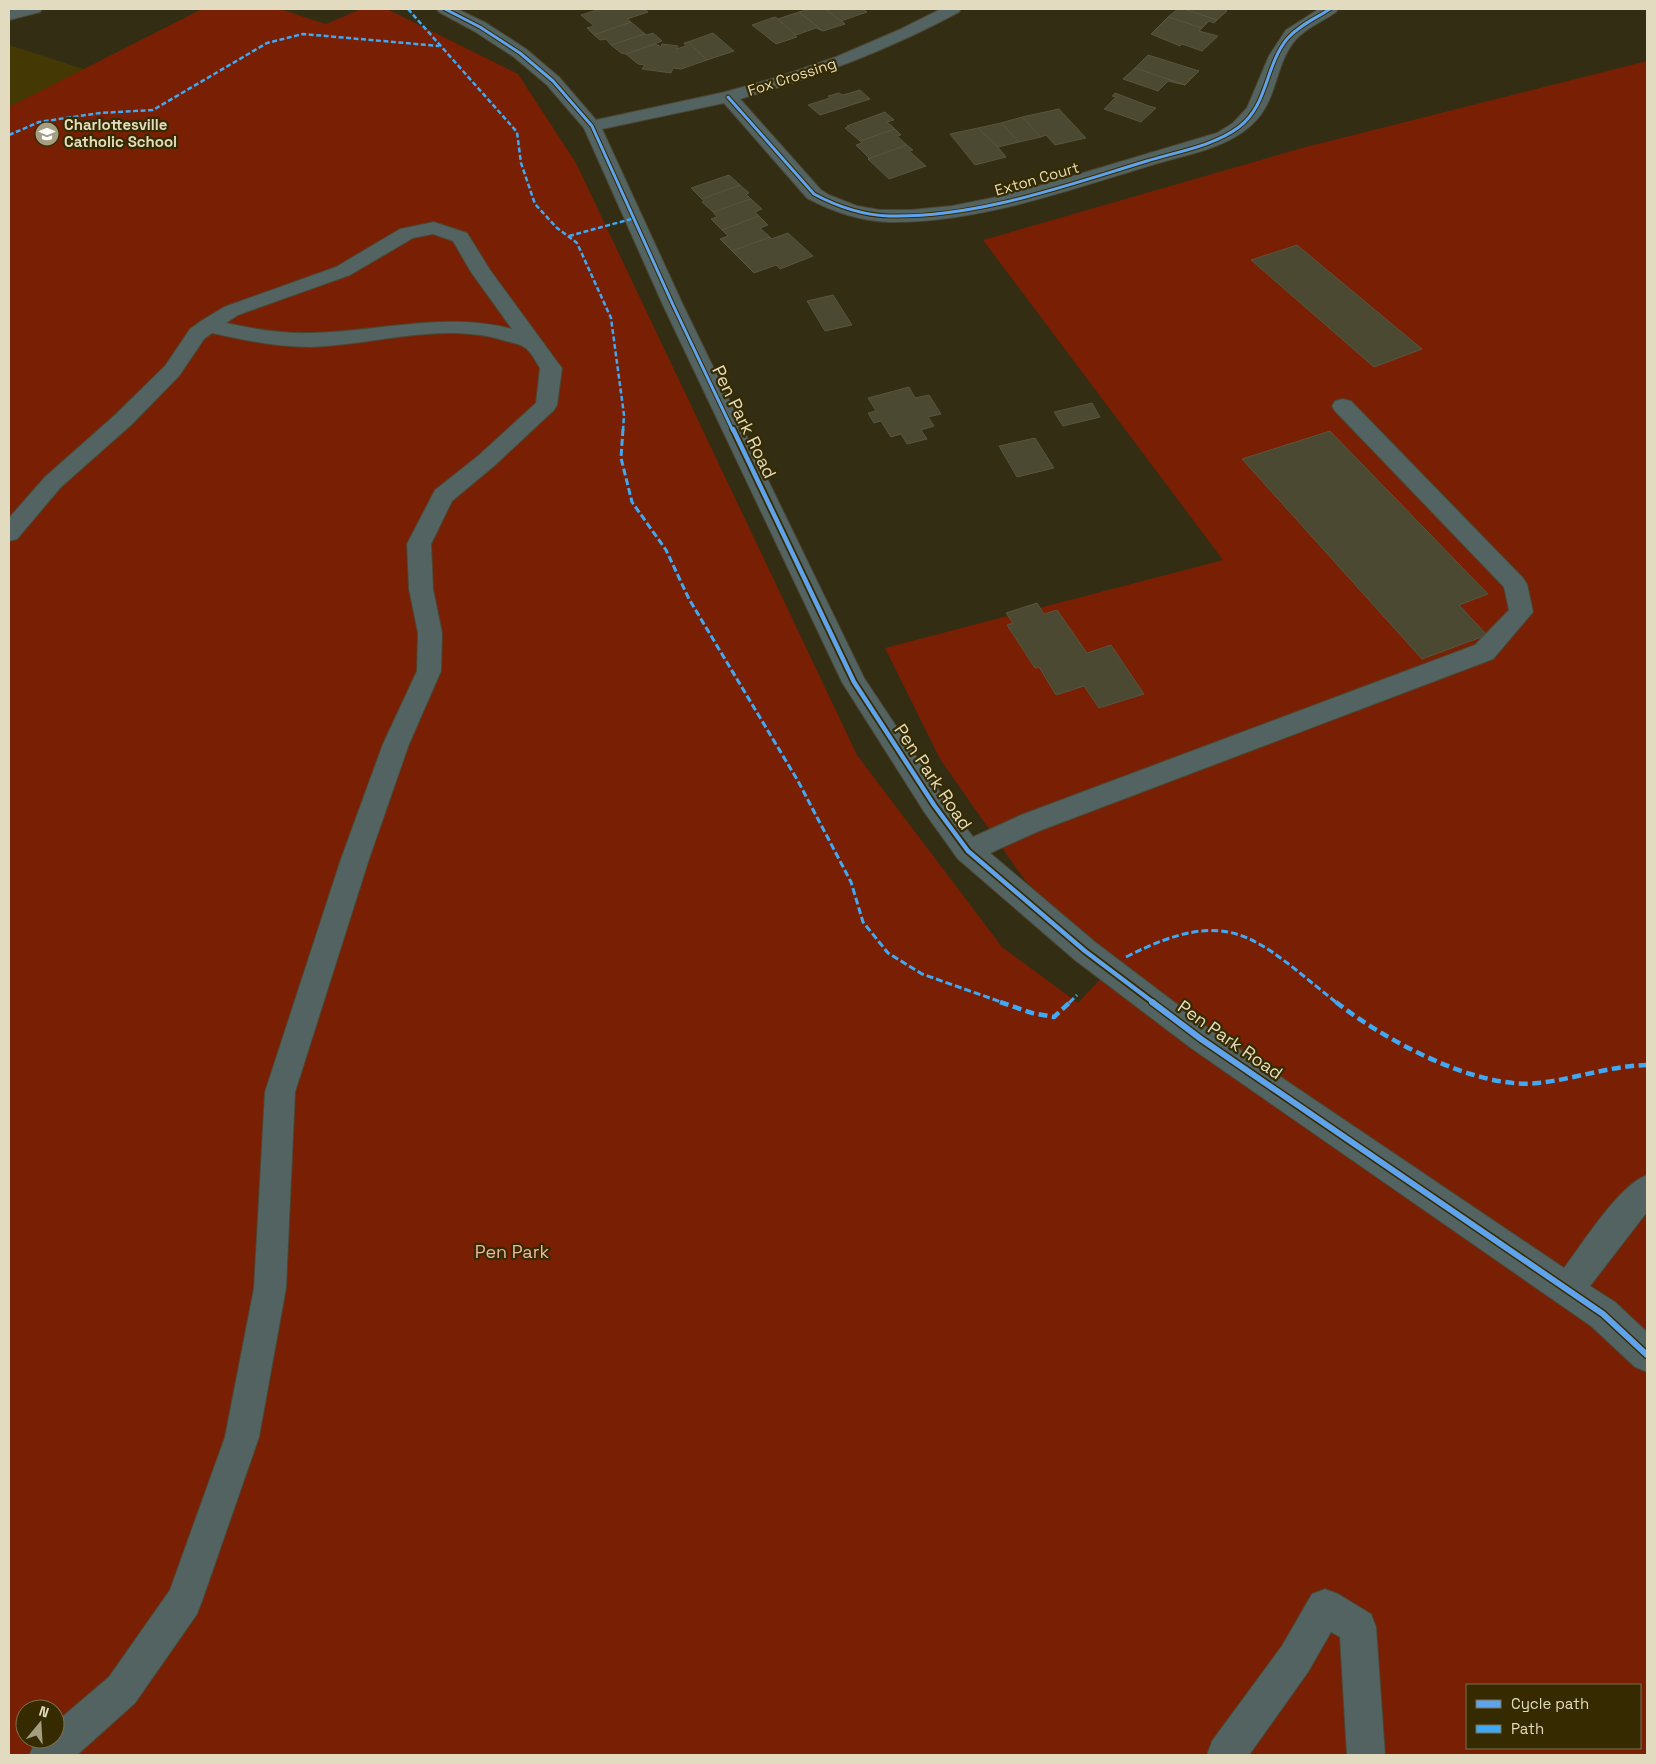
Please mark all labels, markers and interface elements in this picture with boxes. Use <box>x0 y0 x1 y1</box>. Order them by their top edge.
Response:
street label: Fox Crossing <box>745 53 839 100</box>
place label: Charlottesville Catholic School <box>64 115 177 151</box>
school or university icon: Charlottesville Catholic School <box>34 121 60 147</box>
street label: Exton Court <box>992 157 1081 200</box>
street label: Pen Park Road <box>707 361 782 482</box>
street label: Pen Park Road <box>889 719 977 834</box>
street label: Pen Park Road <box>1173 995 1287 1084</box>
park label: Pen Park <box>475 1240 549 1263</box>
legend <box>1466 1684 1641 1749</box>
text: Cycle path <box>1511 1694 1589 1713</box>
north arrow <box>15 1699 65 1749</box>
text: N <box>37 1702 51 1722</box>
text: Path <box>1511 1719 1544 1738</box>

